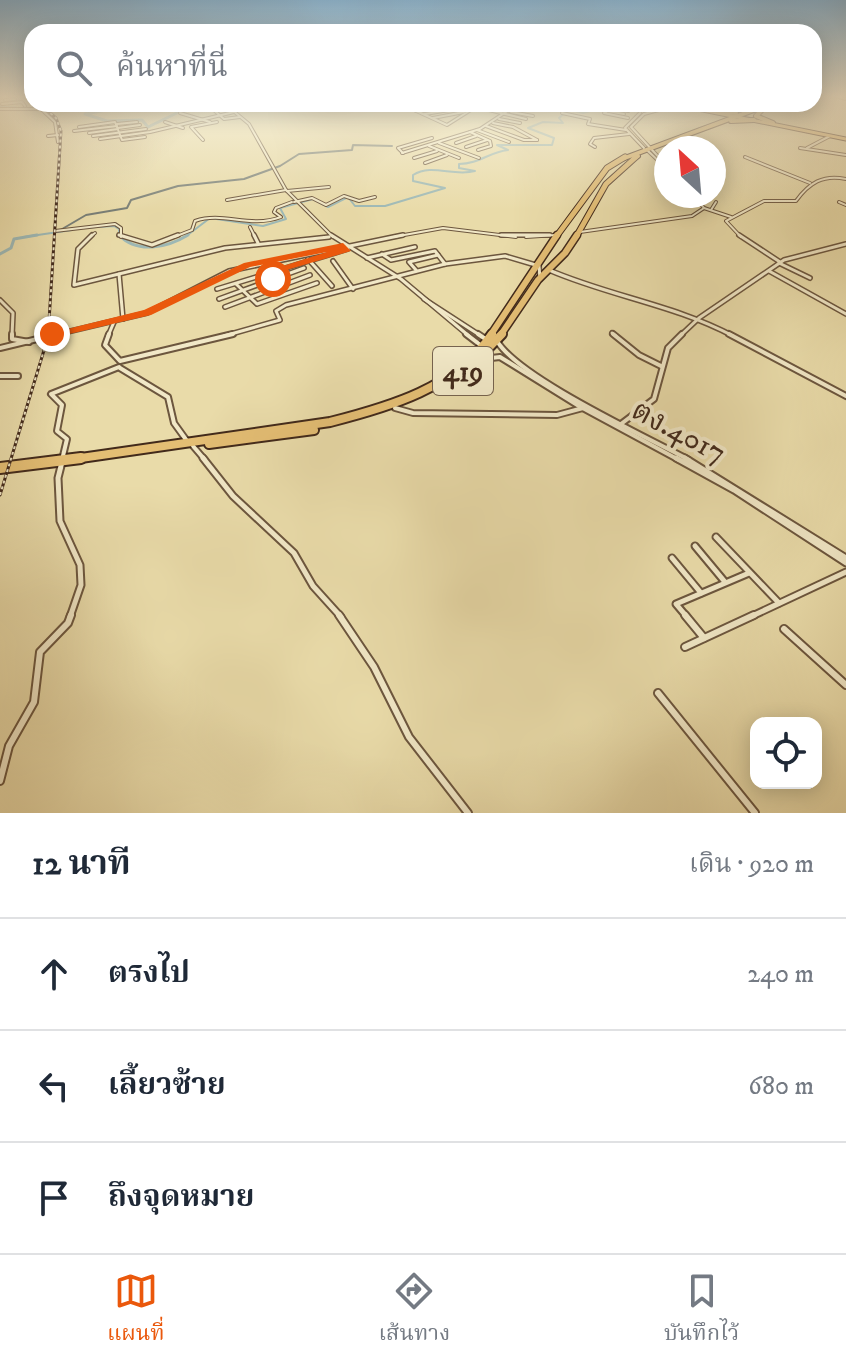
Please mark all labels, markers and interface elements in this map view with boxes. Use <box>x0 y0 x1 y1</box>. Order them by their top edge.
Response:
search box <box>24 24 822 112</box>
icon: search <box>52 46 96 90</box>
text: ค้นหาที่นี่ <box>116 49 228 86</box>
north arrow <box>654 136 726 208</box>
route start <box>255 261 291 297</box>
route end <box>34 316 70 352</box>
road number: 419 <box>433 347 493 395</box>
street label: ตง.4017 <box>625 392 732 473</box>
map controls <box>750 717 822 789</box>
button: locate <box>750 717 822 789</box>
text: 12 นาที <box>32 843 131 885</box>
text: เดิน · 920 m <box>689 848 814 881</box>
icon: ahead <box>32 952 76 996</box>
text: ตรงไป <box>108 955 190 992</box>
text: 240 m <box>747 958 814 991</box>
icon: left <box>32 1064 76 1108</box>
text: เลี้ยวซ้าย <box>108 1067 226 1104</box>
text: 680 m <box>748 1070 814 1103</box>
icon: arrive <box>32 1176 76 1220</box>
text: ถึงจุดหมาย <box>108 1179 254 1216</box>
tab: แผนที่ <box>107 1269 165 1352</box>
tab: เส้นทาง <box>379 1269 450 1352</box>
tab: บันทึกไว้ <box>664 1269 739 1352</box>

